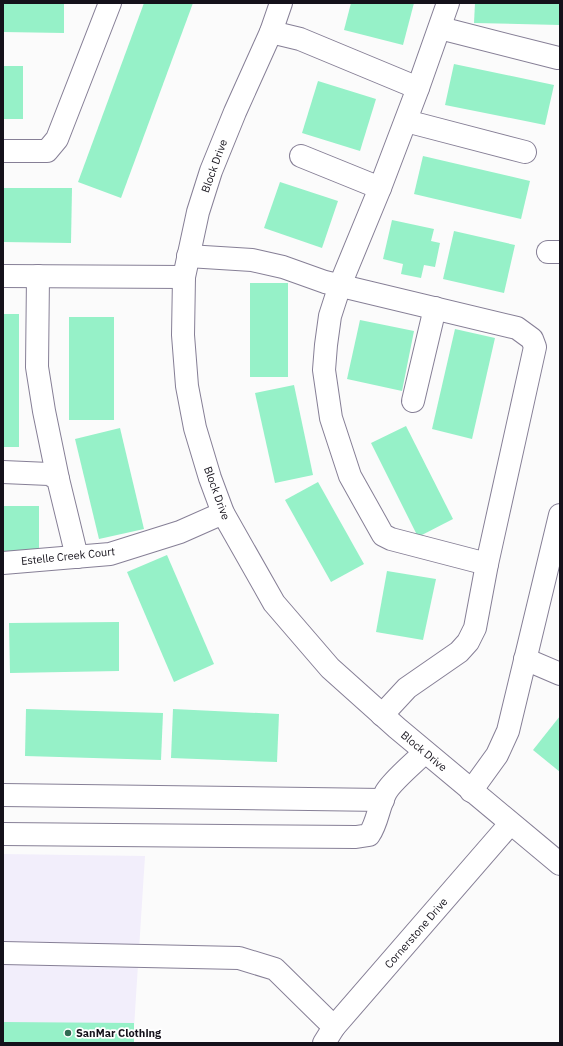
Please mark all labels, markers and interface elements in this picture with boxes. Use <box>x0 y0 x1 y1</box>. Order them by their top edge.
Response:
street label: Block Drive <box>198 137 230 195</box>
street label: Block Drive <box>201 464 233 522</box>
street label: Estelle Creek Court <box>20 544 116 568</box>
street label: Block Drive <box>398 728 450 774</box>
street label: Cornerstone Drive <box>382 895 450 971</box>
place label: SanMar Clothing <box>76 1026 162 1040</box>
marker: SanMar Clothing <box>63 1028 73 1038</box>

